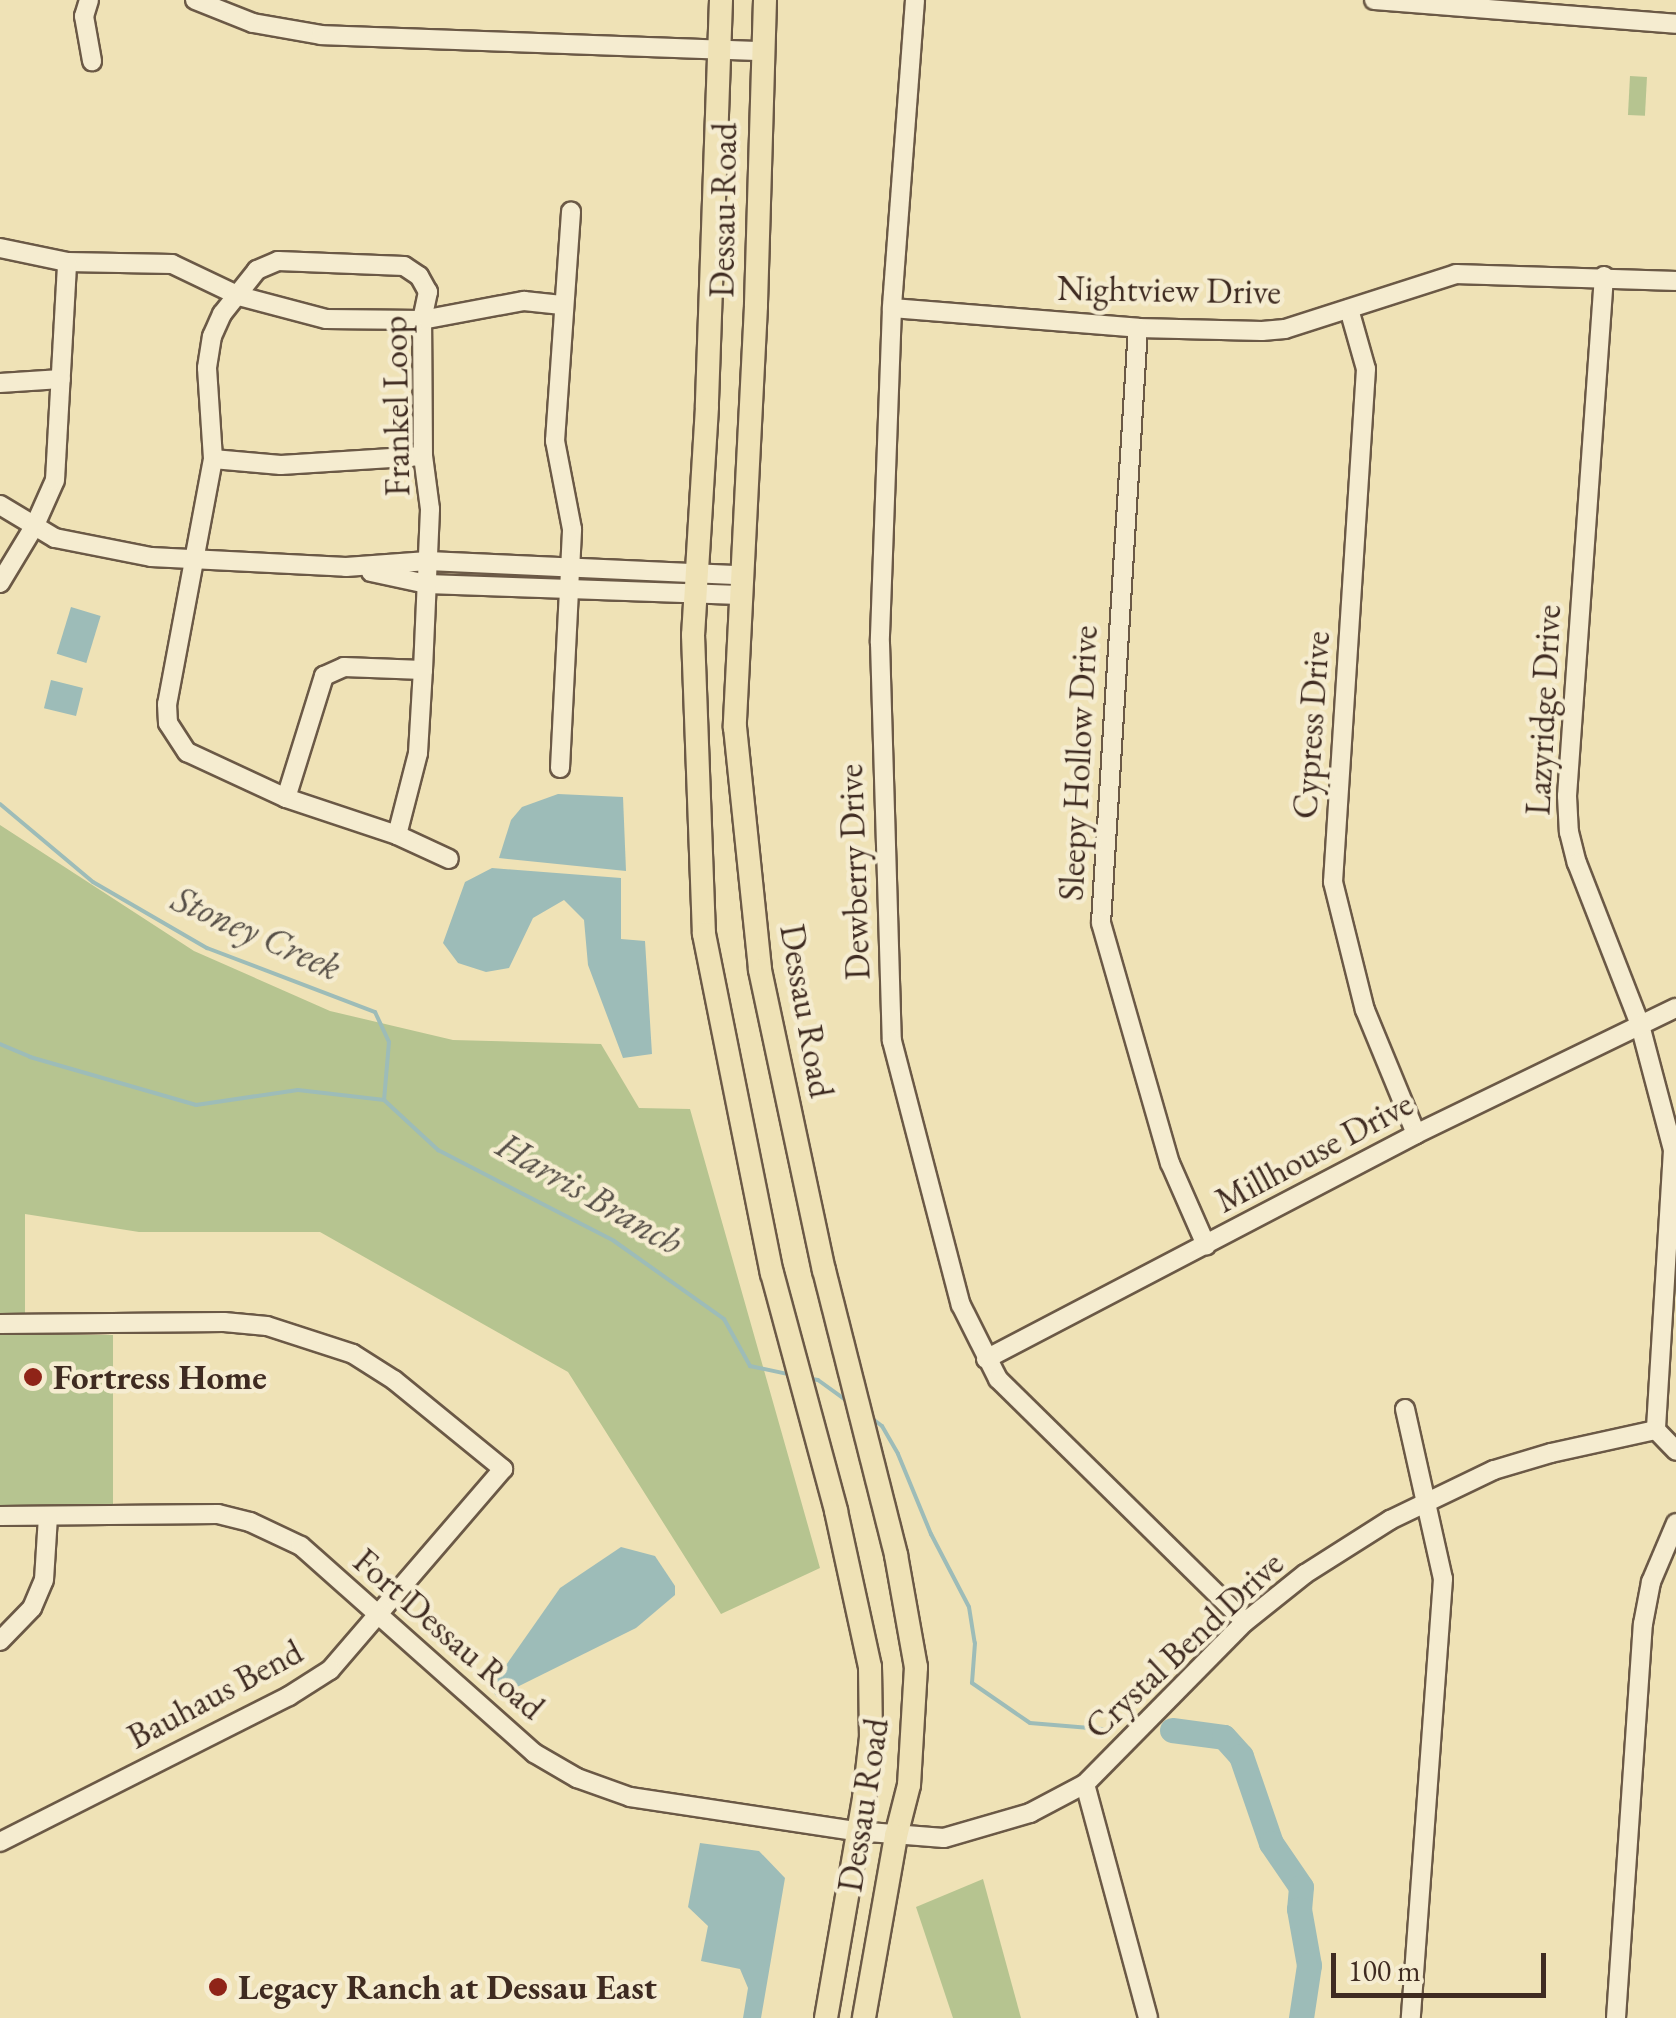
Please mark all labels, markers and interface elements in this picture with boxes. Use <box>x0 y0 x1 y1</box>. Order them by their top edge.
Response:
street label: Dessau Road <box>700 122 746 298</box>
street label: Nightview Drive <box>1057 267 1281 313</box>
street label: Frankel Loop <box>373 315 419 497</box>
street label: Lazyridge Drive <box>1517 604 1569 816</box>
street label: Sleepy Hollow Drive <box>1050 624 1106 902</box>
street label: Cypress Drive <box>1283 630 1339 820</box>
street label: Dewberry Drive <box>829 763 879 981</box>
water label: Stoney Creek <box>166 875 348 989</box>
street label: Dessau Road <box>771 921 843 1101</box>
street label: Millhouse Drive <box>1208 1082 1420 1222</box>
water label: Harris Branch <box>489 1122 691 1264</box>
place label: Fortress Home <box>53 1356 267 1398</box>
marker: Fortress Home <box>22 1366 44 1388</box>
street label: Fort Dessau Road <box>345 1540 553 1728</box>
street label: Crystal Bend Drive <box>1076 1542 1292 1748</box>
street label: Bauhaus Bend <box>120 1630 310 1758</box>
street label: Dessau Road <box>829 1715 897 1895</box>
scale bar <box>1336 1933 1551 1995</box>
text: 100 m <box>1348 1951 1421 1990</box>
place label: Legacy Ranch at Dessau East <box>238 1966 657 2008</box>
marker: Legacy Ranch at Dessau East <box>207 1976 229 1998</box>

